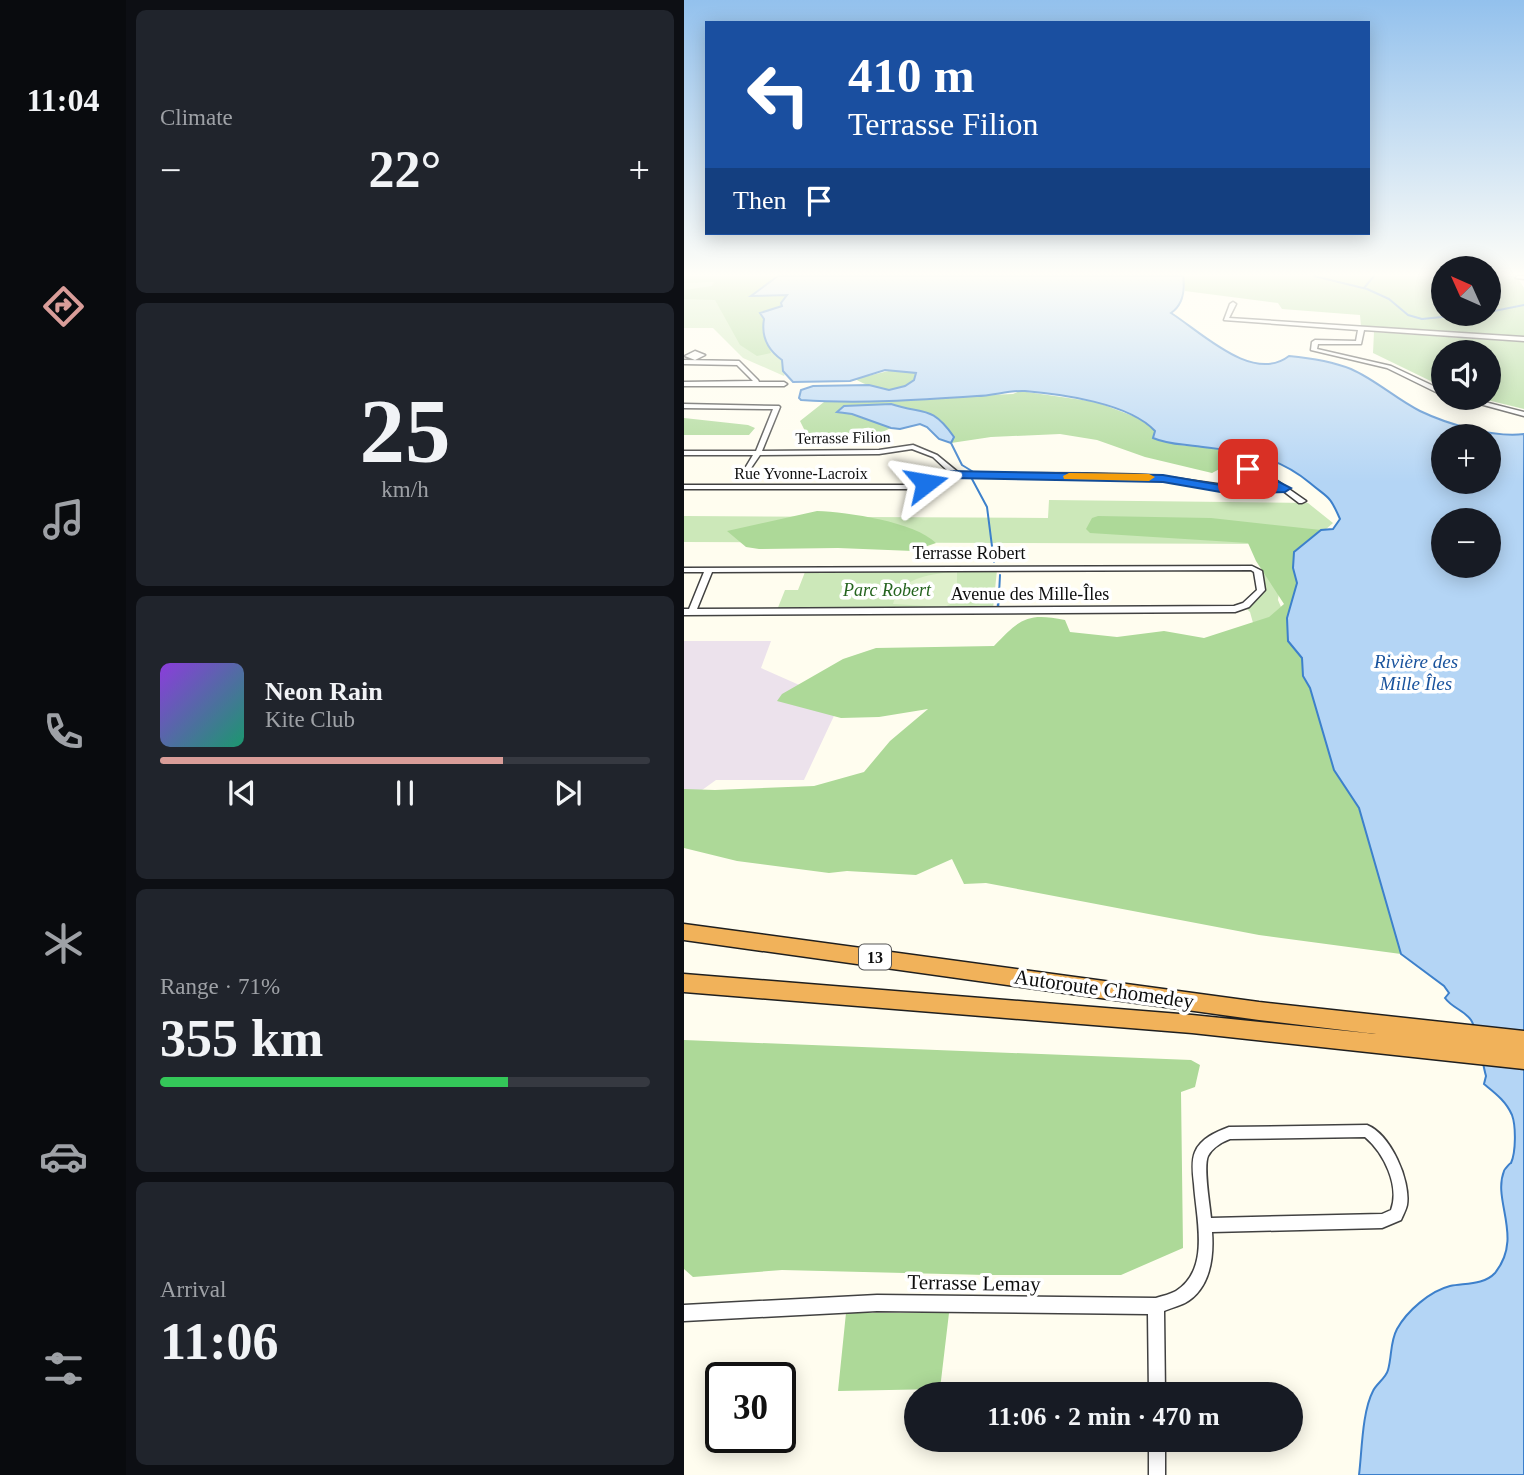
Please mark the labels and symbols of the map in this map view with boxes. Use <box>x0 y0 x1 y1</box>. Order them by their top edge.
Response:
north arrow <box>1431 256 1501 326</box>
street label: Terrasse Filion <box>795 428 891 447</box>
pin <box>1218 439 1278 499</box>
position arrow <box>889 446 963 520</box>
street label: Rue Yvonne-Lacroix <box>734 465 868 482</box>
street label: Terrasse Robert <box>912 543 1026 563</box>
park label: Parc Robert <box>842 580 932 600</box>
street label: Avenue des Mille-Îles <box>951 583 1109 604</box>
water label: Rivière des Mille Îles <box>1373 651 1458 694</box>
road number: 13 <box>859 945 891 970</box>
street label: Autoroute Chomedey <box>1013 964 1196 1014</box>
street label: Terrasse Lemay <box>907 1270 1041 1296</box>
speed limit sign: 30 <box>705 1362 796 1453</box>

